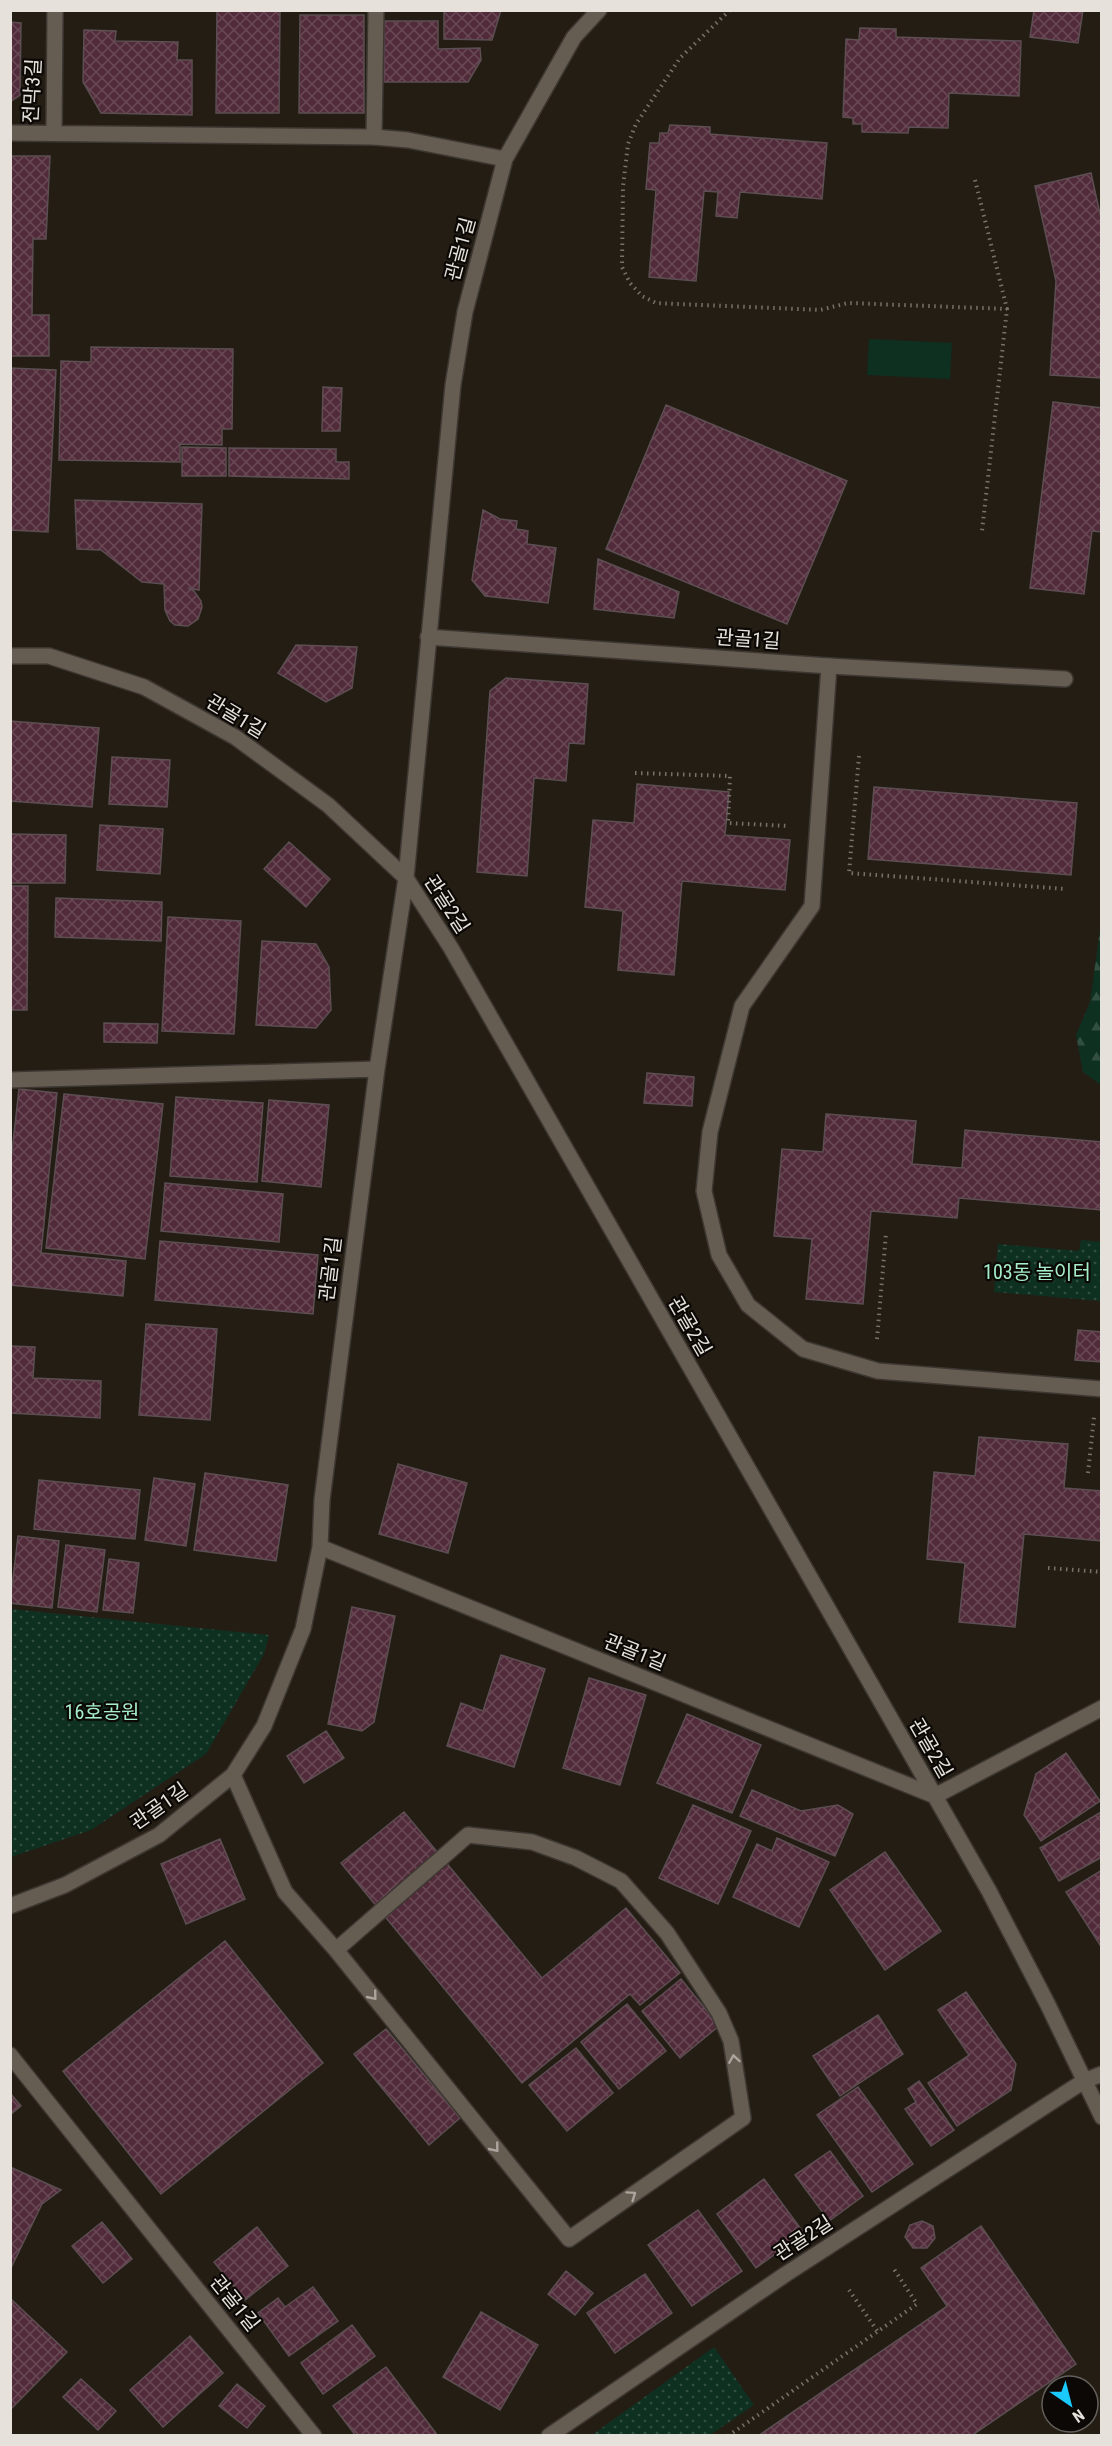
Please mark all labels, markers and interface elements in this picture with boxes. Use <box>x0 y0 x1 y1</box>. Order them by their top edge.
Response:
street label: 전막3길 <box>18 58 46 124</box>
street label: 관골1길 <box>440 214 480 284</box>
street label: 관골1길 <box>715 625 781 653</box>
street label: 관골1길 <box>202 689 270 743</box>
street label: 관골2길 <box>419 870 475 938</box>
street label: 관골1길 <box>314 1235 346 1303</box>
park label: 103동 놀이터 <box>983 1260 1091 1284</box>
street label: 관골2길 <box>663 1292 717 1360</box>
street label: 관골1길 <box>600 1629 670 1675</box>
park label: 16호공원 <box>65 1700 139 1724</box>
street label: 관골2길 <box>904 1714 958 1782</box>
street label: 관골1길 <box>125 1778 193 1834</box>
one-way arrow <box>366 1989 377 2000</box>
one-way arrow <box>728 2054 740 2064</box>
one-way arrow <box>488 2141 499 2152</box>
one-way arrow <box>626 2191 637 2202</box>
street label: 관골2길 <box>769 2210 837 2266</box>
street label: 관골1길 <box>205 2270 265 2336</box>
north arrow <box>1040 2374 1100 2434</box>
text: N <box>1069 2405 1088 2426</box>

